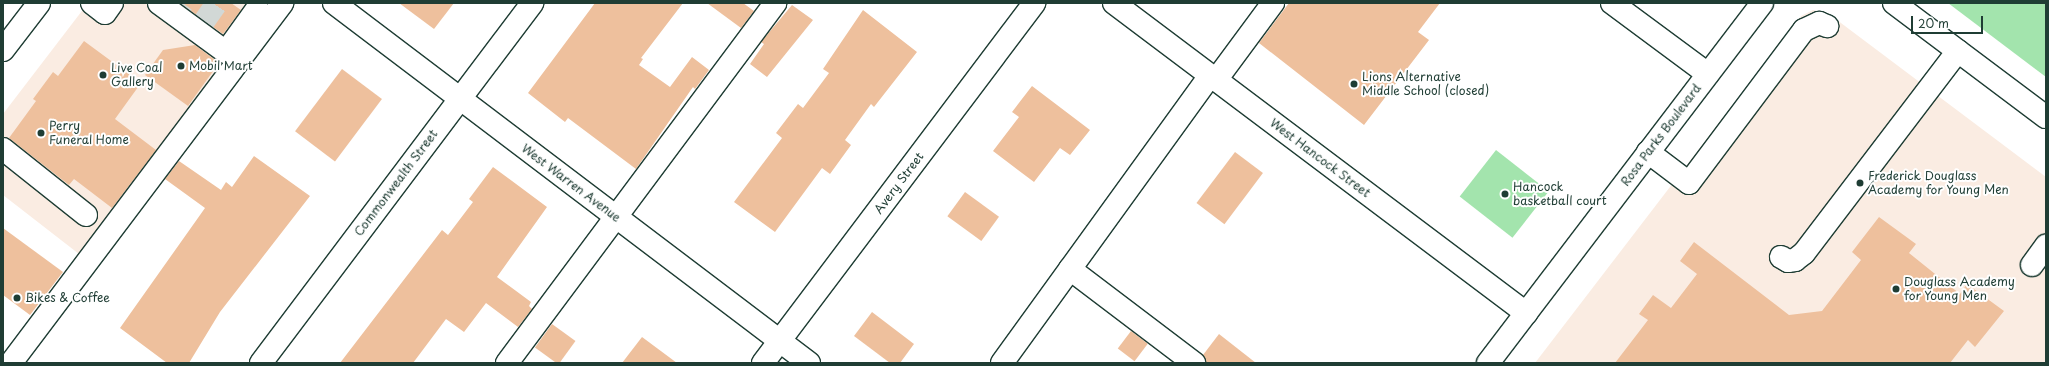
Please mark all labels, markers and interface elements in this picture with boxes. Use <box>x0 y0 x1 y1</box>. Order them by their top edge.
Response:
scale bar <box>1913 8 1985 34</box>
text: 20 m <box>1918 14 1949 32</box>
place label: Mobil Mart <box>189 59 253 73</box>
place label: Live Coal Gallery <box>111 61 163 89</box>
marker: Mobil Mart <box>176 61 186 71</box>
marker: Live Coal Gallery <box>98 70 108 80</box>
place label: Lions Alternative Middle School (closed) <box>1362 70 1490 98</box>
marker: Lions Alternative Middle School (closed) <box>1349 79 1359 89</box>
street label: Rosa Parks Boulevard <box>1618 81 1704 189</box>
street label: West Hancock Street <box>1267 115 1373 201</box>
place label: Perry Funeral Home <box>49 119 130 147</box>
street label: Commonwealth Street <box>351 127 441 239</box>
marker: Perry Funeral Home <box>36 128 46 138</box>
street label: West Warren Avenue <box>519 141 623 225</box>
street label: Avery Street <box>871 149 927 217</box>
place label: Frederick Douglass Academy for Young Men <box>1868 169 2009 197</box>
marker: Frederick Douglass Academy for Young Men <box>1855 178 1865 188</box>
place label: Hancock basketball court <box>1513 180 1607 208</box>
marker: Hancock basketball court <box>1500 189 1510 199</box>
place label: Douglass Academy for Young Men <box>1904 275 2013 303</box>
marker: Douglass Academy for Young Men <box>1891 284 1901 294</box>
place label: Bikes & Coffee <box>25 291 111 305</box>
marker: Bikes & Coffee <box>12 293 22 303</box>

